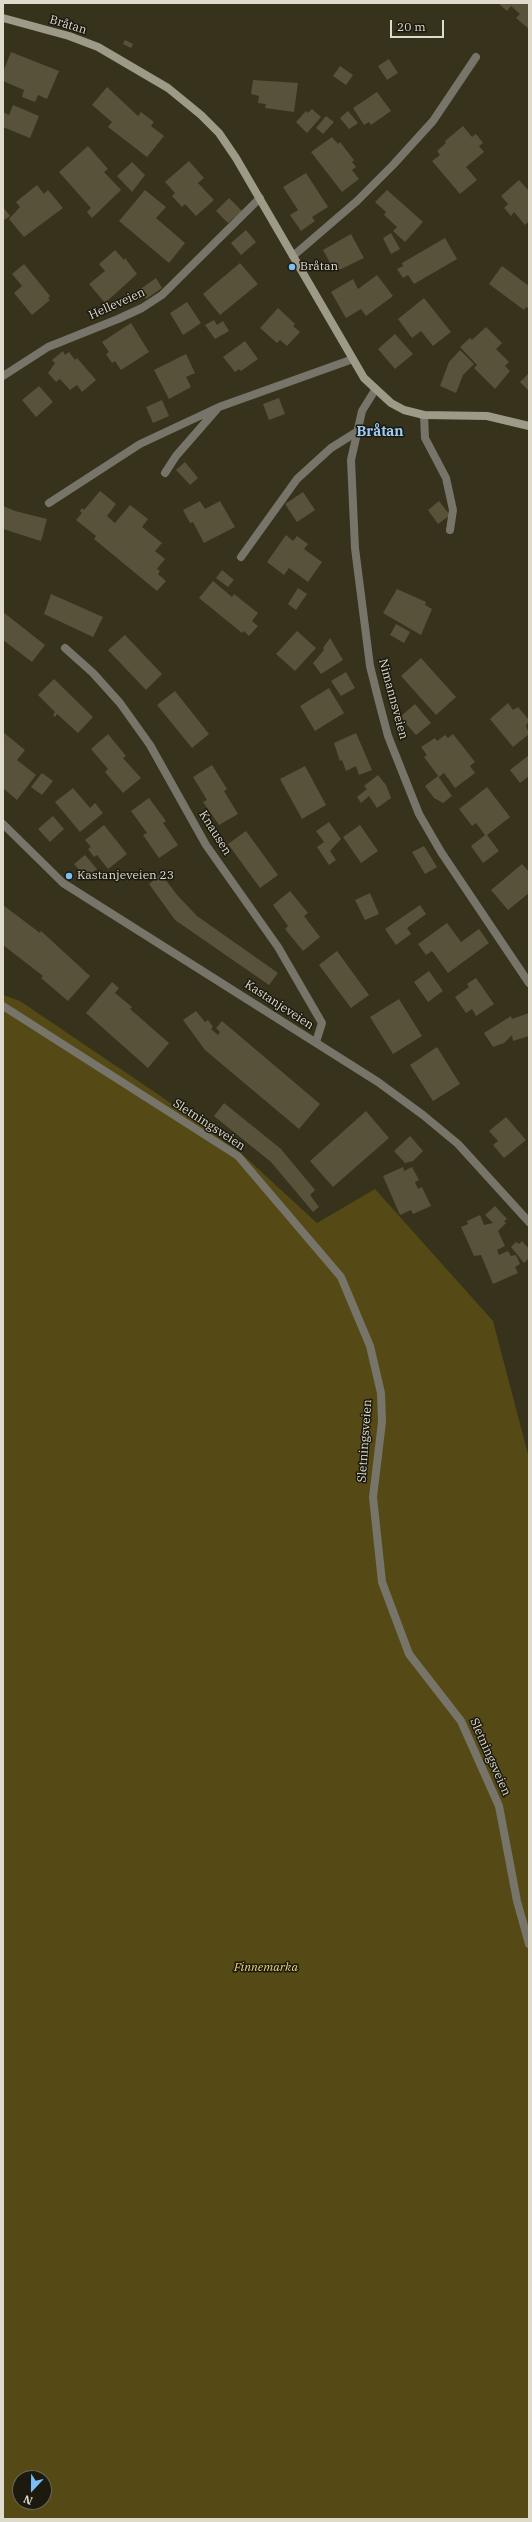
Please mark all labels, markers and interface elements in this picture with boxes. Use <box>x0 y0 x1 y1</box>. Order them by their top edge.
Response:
scale bar <box>392 12 446 38</box>
street label: Bråtan <box>48 13 88 37</box>
text: 20 m <box>397 19 426 34</box>
place label: Bråtan <box>300 260 338 274</box>
marker: Bråtan <box>287 262 297 272</box>
street label: Helleveien <box>87 285 147 323</box>
district label: Bråtan <box>356 424 404 440</box>
street label: Nimannsveien <box>375 657 411 741</box>
street label: Knausen <box>196 808 234 858</box>
place label: Kastanjeveien 23 <box>77 869 174 883</box>
marker: Kastanjeveien 23 <box>64 871 74 881</box>
street label: Kastanjeveien <box>242 977 316 1033</box>
street label: Sletningsveien <box>170 1096 248 1154</box>
street label: Sletningsveien <box>355 1399 375 1483</box>
street label: Sletningsveien <box>466 1716 514 1798</box>
park label: Finnemarka <box>234 1961 298 1975</box>
north arrow <box>12 2470 52 2510</box>
text: N <box>21 2492 35 2508</box>

